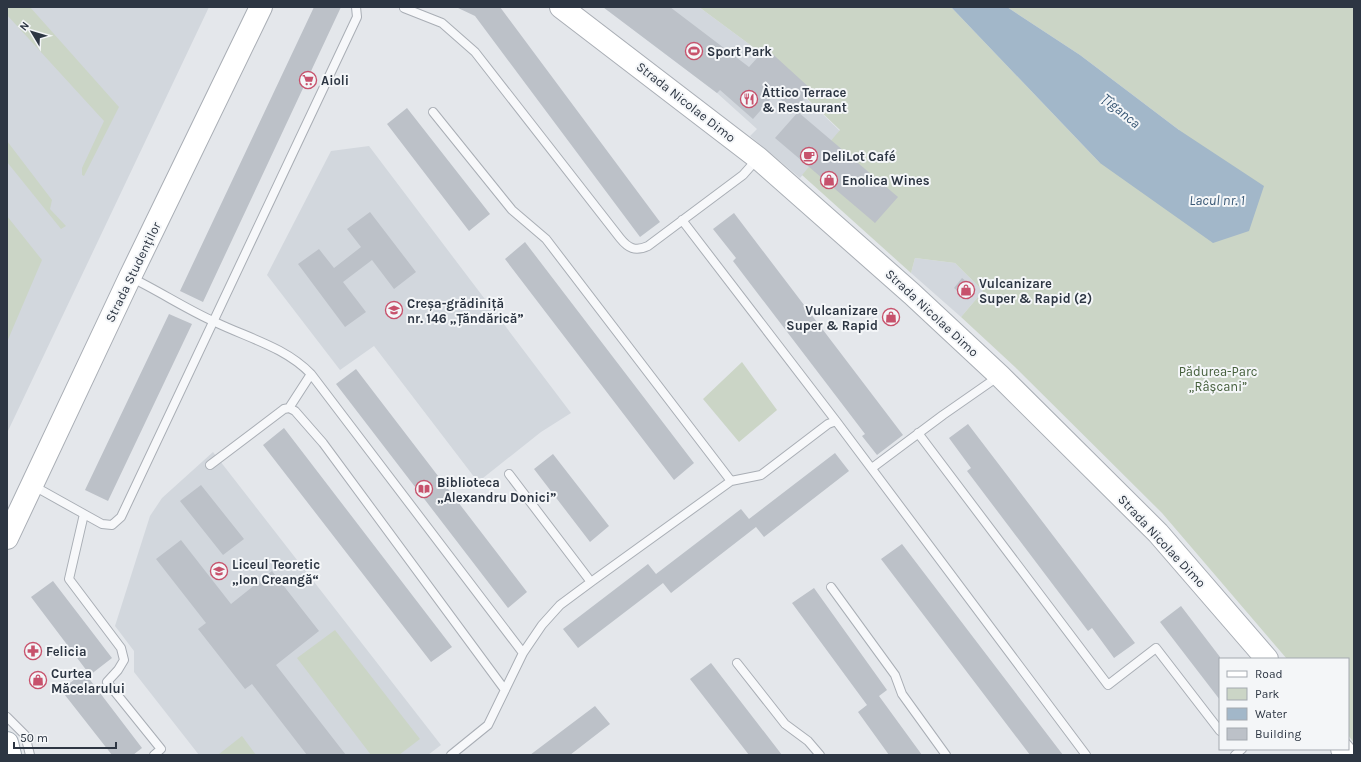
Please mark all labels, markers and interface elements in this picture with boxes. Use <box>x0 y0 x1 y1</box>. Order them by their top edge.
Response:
north arrow <box>12 12 52 52</box>
text: N <box>17 19 32 33</box>
sports icon: Sport Park <box>684 41 704 61</box>
place label: Sport Park <box>707 44 772 59</box>
street label: Strada Nicolae Dimo <box>634 59 738 145</box>
supermarket icon: Aioli <box>298 70 318 90</box>
place label: Aioli <box>321 73 349 88</box>
place label: Àttico Terrace & Restaurant <box>762 83 847 115</box>
restaurant icon: Àttico Terrace & Restaurant <box>739 89 759 109</box>
water label: Țîganca <box>1098 90 1144 132</box>
cafe icon: DeliLot Café <box>799 146 819 166</box>
place label: DeliLot Café <box>822 149 896 164</box>
shop icon: Enolica Wines <box>819 170 839 190</box>
place label: Enolica Wines <box>842 173 930 188</box>
water label: Lacul nr. 1 <box>1189 192 1245 209</box>
street label: Strada Studenților <box>102 219 164 325</box>
street label: Strada Nicolae Dimo <box>882 266 982 360</box>
place label: Vulcanizare Super & Rapid (2) <box>979 276 1092 306</box>
shop icon: Vulcanizare Super & Rapid (2) <box>956 280 976 300</box>
place label: Creșa-grădiniță nr. 146 „Țăndărică” <box>407 296 524 327</box>
school or university icon: Creșa-grădiniță nr. 146 „Țăndărică” <box>384 300 404 320</box>
place label: Vulcanizare Super & Rapid <box>786 303 878 333</box>
shop icon: Vulcanizare Super & Rapid <box>881 307 901 327</box>
park label: Pădurea-Parc „Râșcani” <box>1179 364 1257 394</box>
place label: Biblioteca „Alexandru Donici” <box>437 475 556 505</box>
library icon: Biblioteca „Alexandru Donici” <box>414 479 434 499</box>
street label: Strada Nicolae Dimo <box>1115 491 1209 591</box>
place label: Liceul Teoretic „Ion Creangă“ <box>232 557 320 587</box>
school or university icon: Liceul Teoretic „Ion Creangă“ <box>209 561 229 581</box>
pharmacy icon: Felicia <box>23 641 43 661</box>
place label: Felicia <box>46 644 87 659</box>
legend <box>1219 658 1349 750</box>
place label: Curtea Măcelarului <box>51 666 125 696</box>
text: Road <box>1255 667 1283 681</box>
shop icon: Curtea Măcelarului <box>28 670 48 690</box>
text: Park <box>1255 687 1280 701</box>
text: Water <box>1255 707 1288 721</box>
scale bar <box>14 724 116 750</box>
text: Building <box>1255 727 1302 741</box>
text: 50 m <box>20 731 48 745</box>

